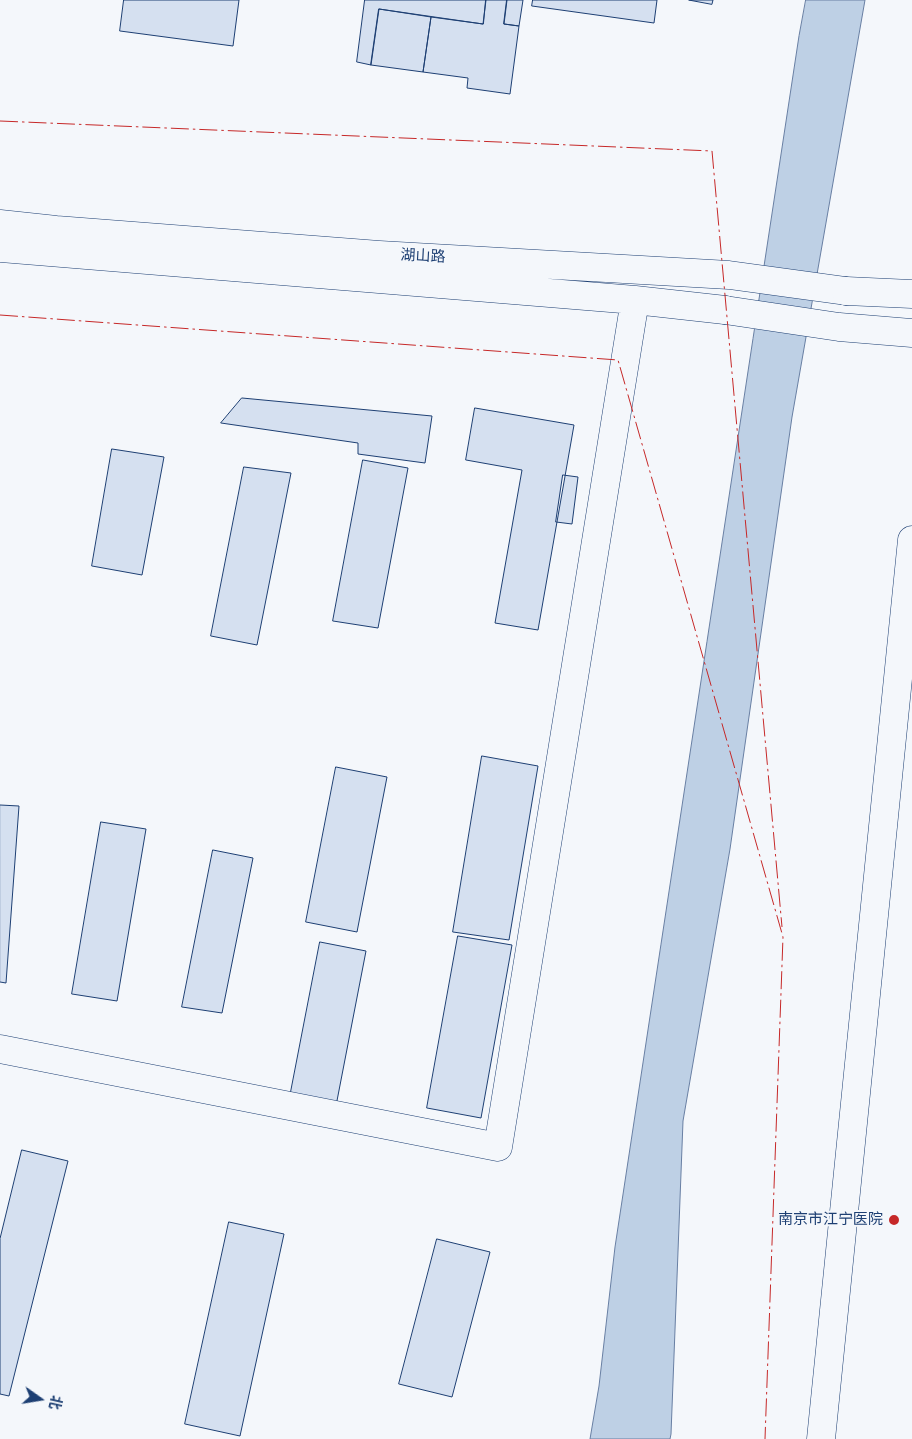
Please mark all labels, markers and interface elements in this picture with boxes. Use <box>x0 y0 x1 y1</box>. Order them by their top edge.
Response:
street label: 湖山路 <box>400 247 446 267</box>
place label: 南京市江宁医院 <box>778 1211 883 1229</box>
marker: 南京市江宁医院 <box>887 1213 901 1227</box>
north arrow <box>15 1374 65 1424</box>
text: 北 <box>44 1394 66 1411</box>

